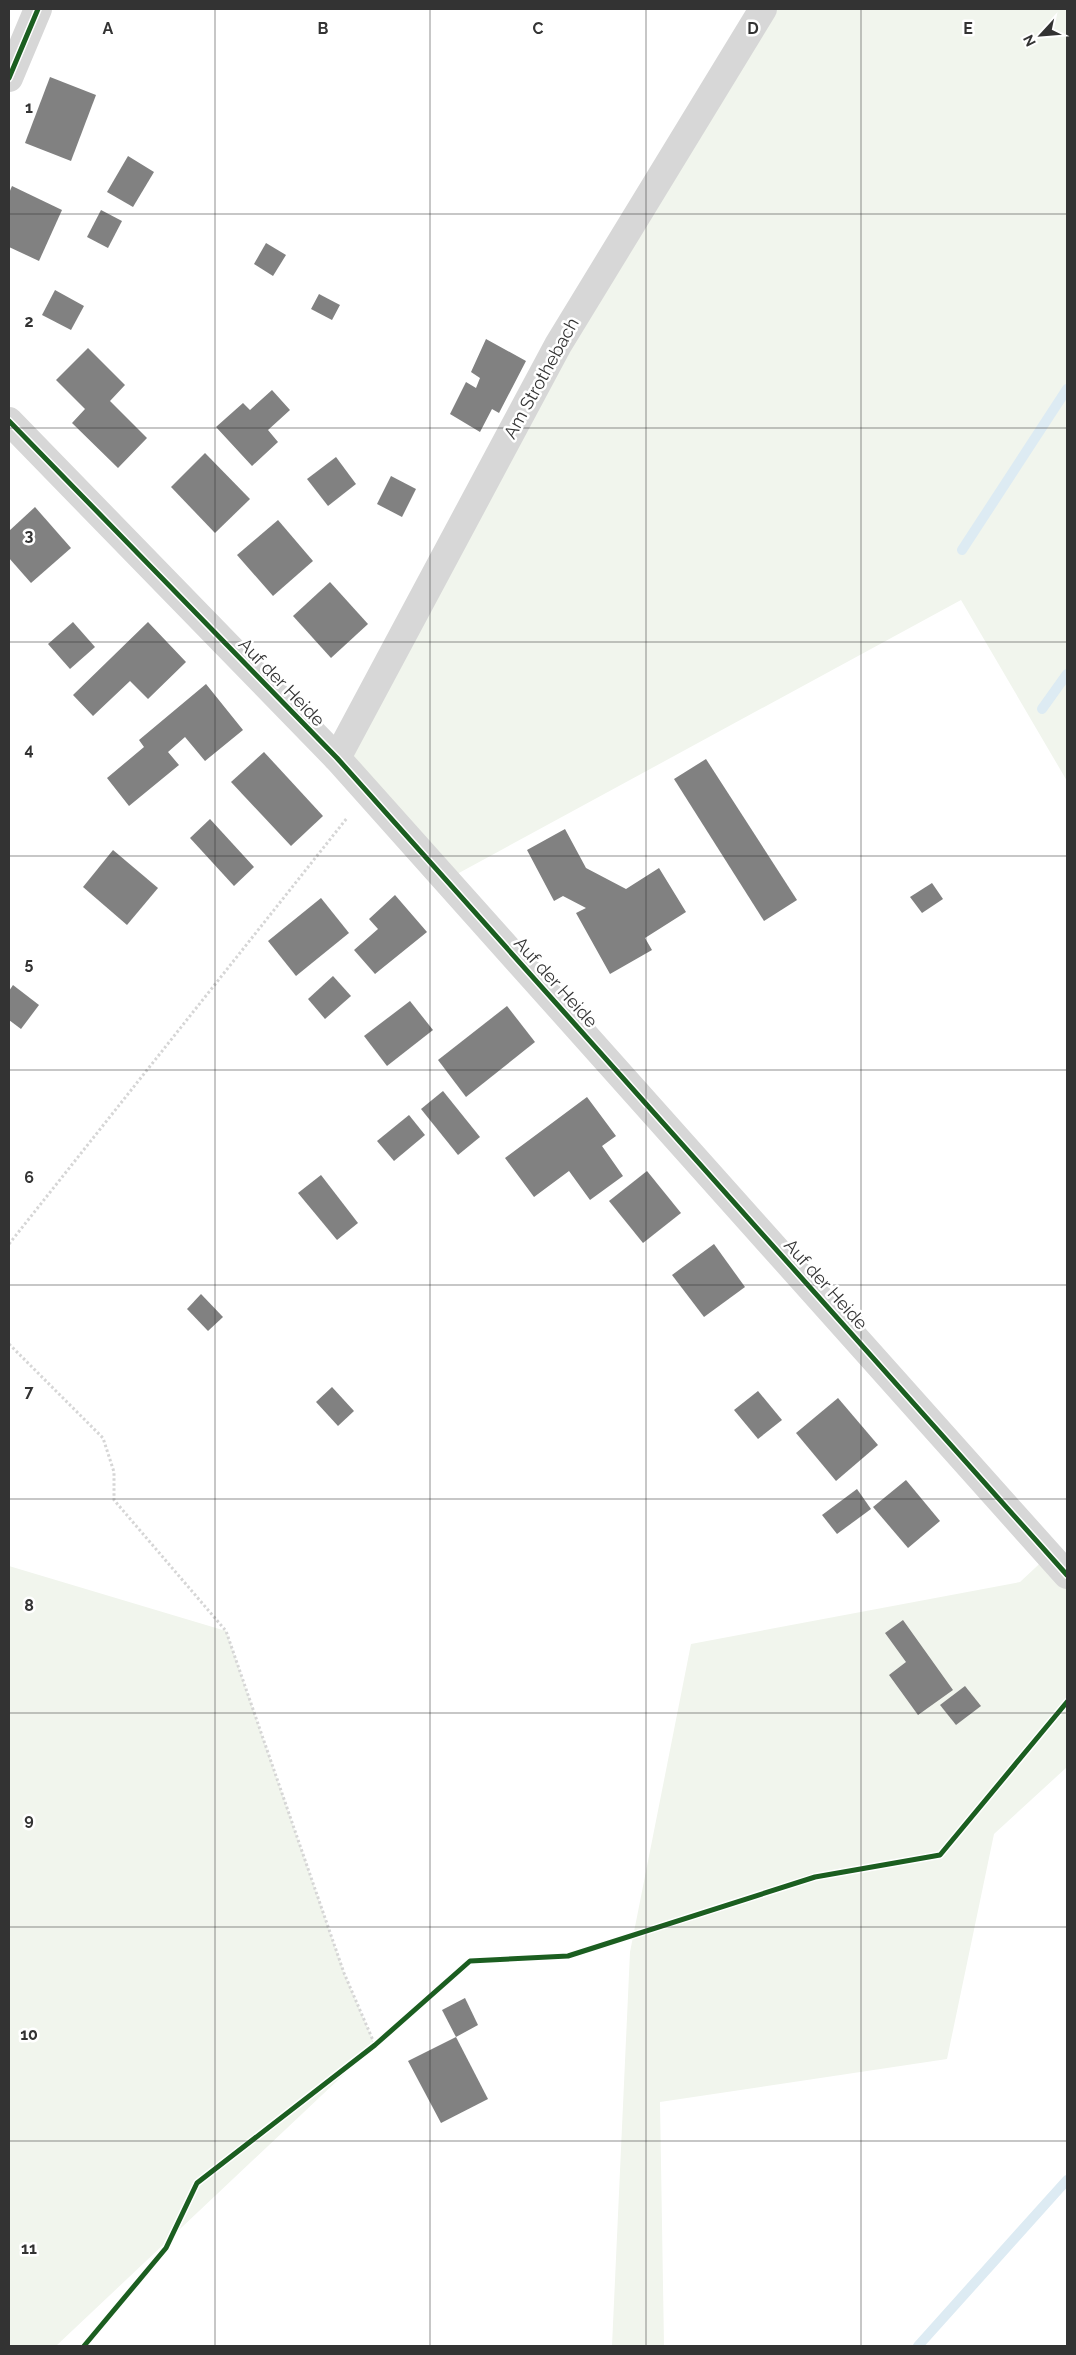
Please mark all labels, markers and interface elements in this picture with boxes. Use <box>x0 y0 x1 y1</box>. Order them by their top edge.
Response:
north arrow <box>1016 10 1066 60</box>
text: A <box>103 19 114 38</box>
text: B <box>318 19 329 38</box>
text: C <box>533 19 544 38</box>
text: D <box>747 19 759 38</box>
text: E <box>963 19 973 38</box>
text: N <box>1020 32 1039 49</box>
text: 1 <box>25 98 33 117</box>
text: 2 <box>24 312 34 331</box>
street label: Am Strothebach <box>499 314 583 442</box>
text: 3 <box>25 526 34 545</box>
street label: Auf der Heide <box>235 634 330 731</box>
text: 4 <box>24 740 34 759</box>
street label: Auf der Heide <box>510 932 602 1032</box>
text: 5 <box>25 954 34 973</box>
text: 6 <box>24 1168 34 1187</box>
street label: Auf der Heide <box>780 1234 872 1334</box>
text: 7 <box>25 1382 34 1401</box>
text: 8 <box>24 1596 34 1615</box>
text: 9 <box>24 1810 34 1829</box>
text: 10 <box>20 2025 38 2044</box>
text: 11 <box>21 2239 37 2258</box>

